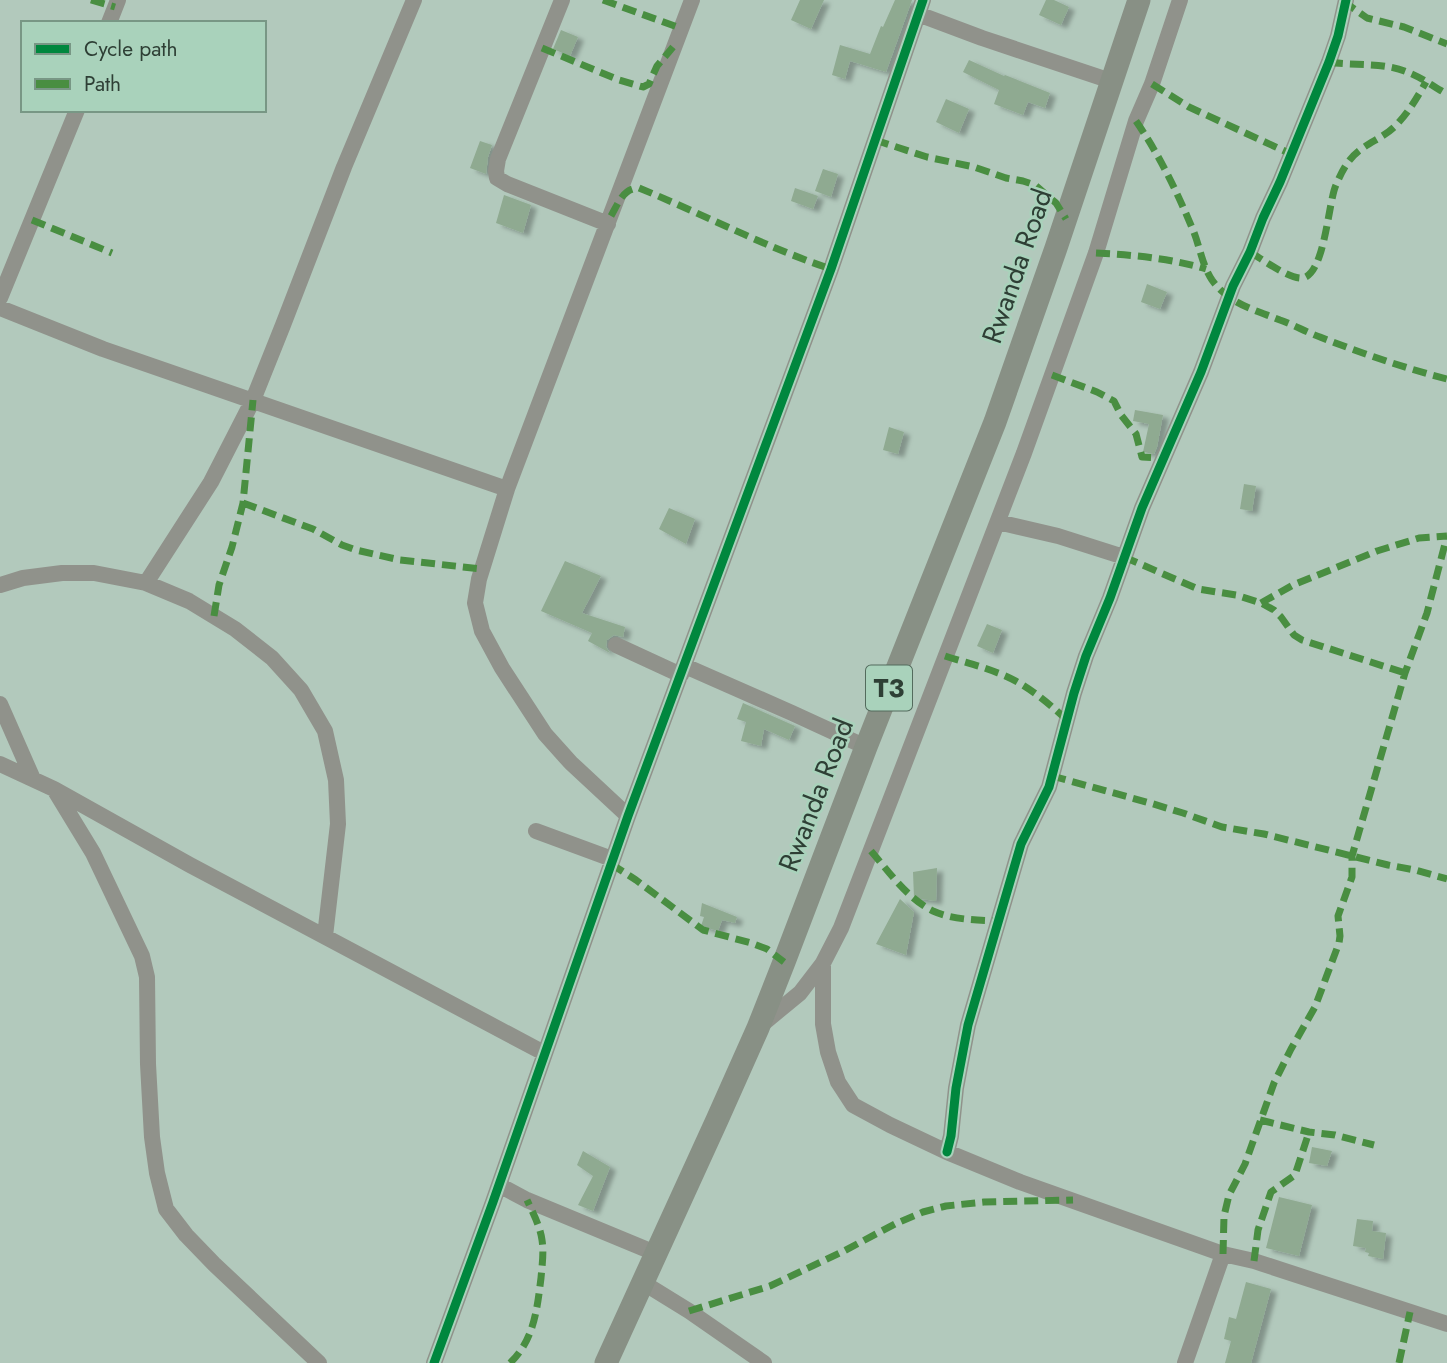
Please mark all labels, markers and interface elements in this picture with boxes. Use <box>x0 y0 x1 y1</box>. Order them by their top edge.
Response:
legend <box>21 21 266 112</box>
text: Cycle path <box>84 34 177 64</box>
text: Path <box>84 69 121 99</box>
street label: Rwanda Road <box>971 183 1063 349</box>
road number: T3 <box>866 666 912 710</box>
street label: Rwanda Road <box>768 712 864 878</box>

